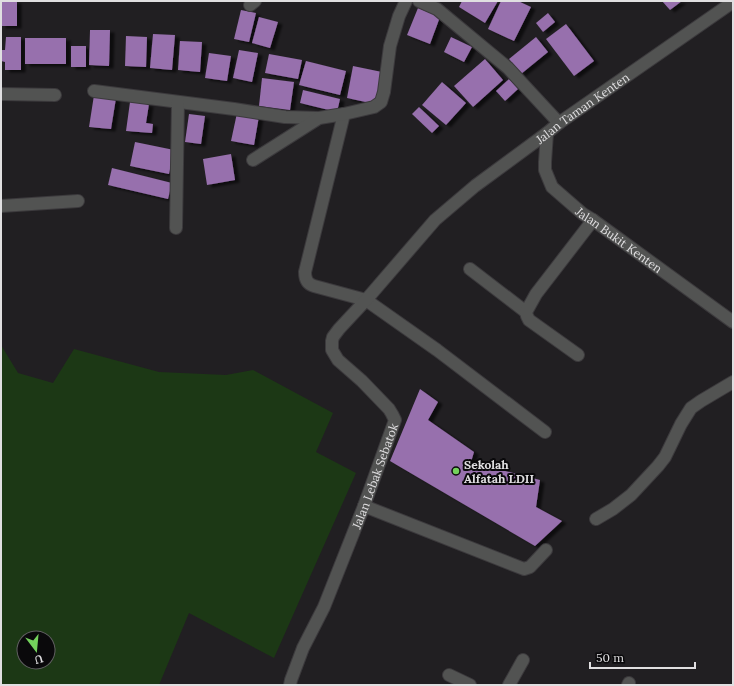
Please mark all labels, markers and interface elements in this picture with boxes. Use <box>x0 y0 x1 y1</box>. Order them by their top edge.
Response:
street label: Jalan Taman Kenten <box>532 69 632 147</box>
street label: Jalan Bukit Kenten <box>572 203 666 276</box>
street label: Jalan Lebak Sebatok <box>348 420 401 532</box>
place label: Sekolah Alfatah LDII <box>464 457 534 486</box>
marker: Sekolah Alfatah LDII <box>451 466 461 476</box>
north arrow <box>16 630 56 670</box>
scale bar <box>590 644 695 670</box>
text: 50 m <box>596 650 624 665</box>
text: U <box>32 652 45 668</box>

